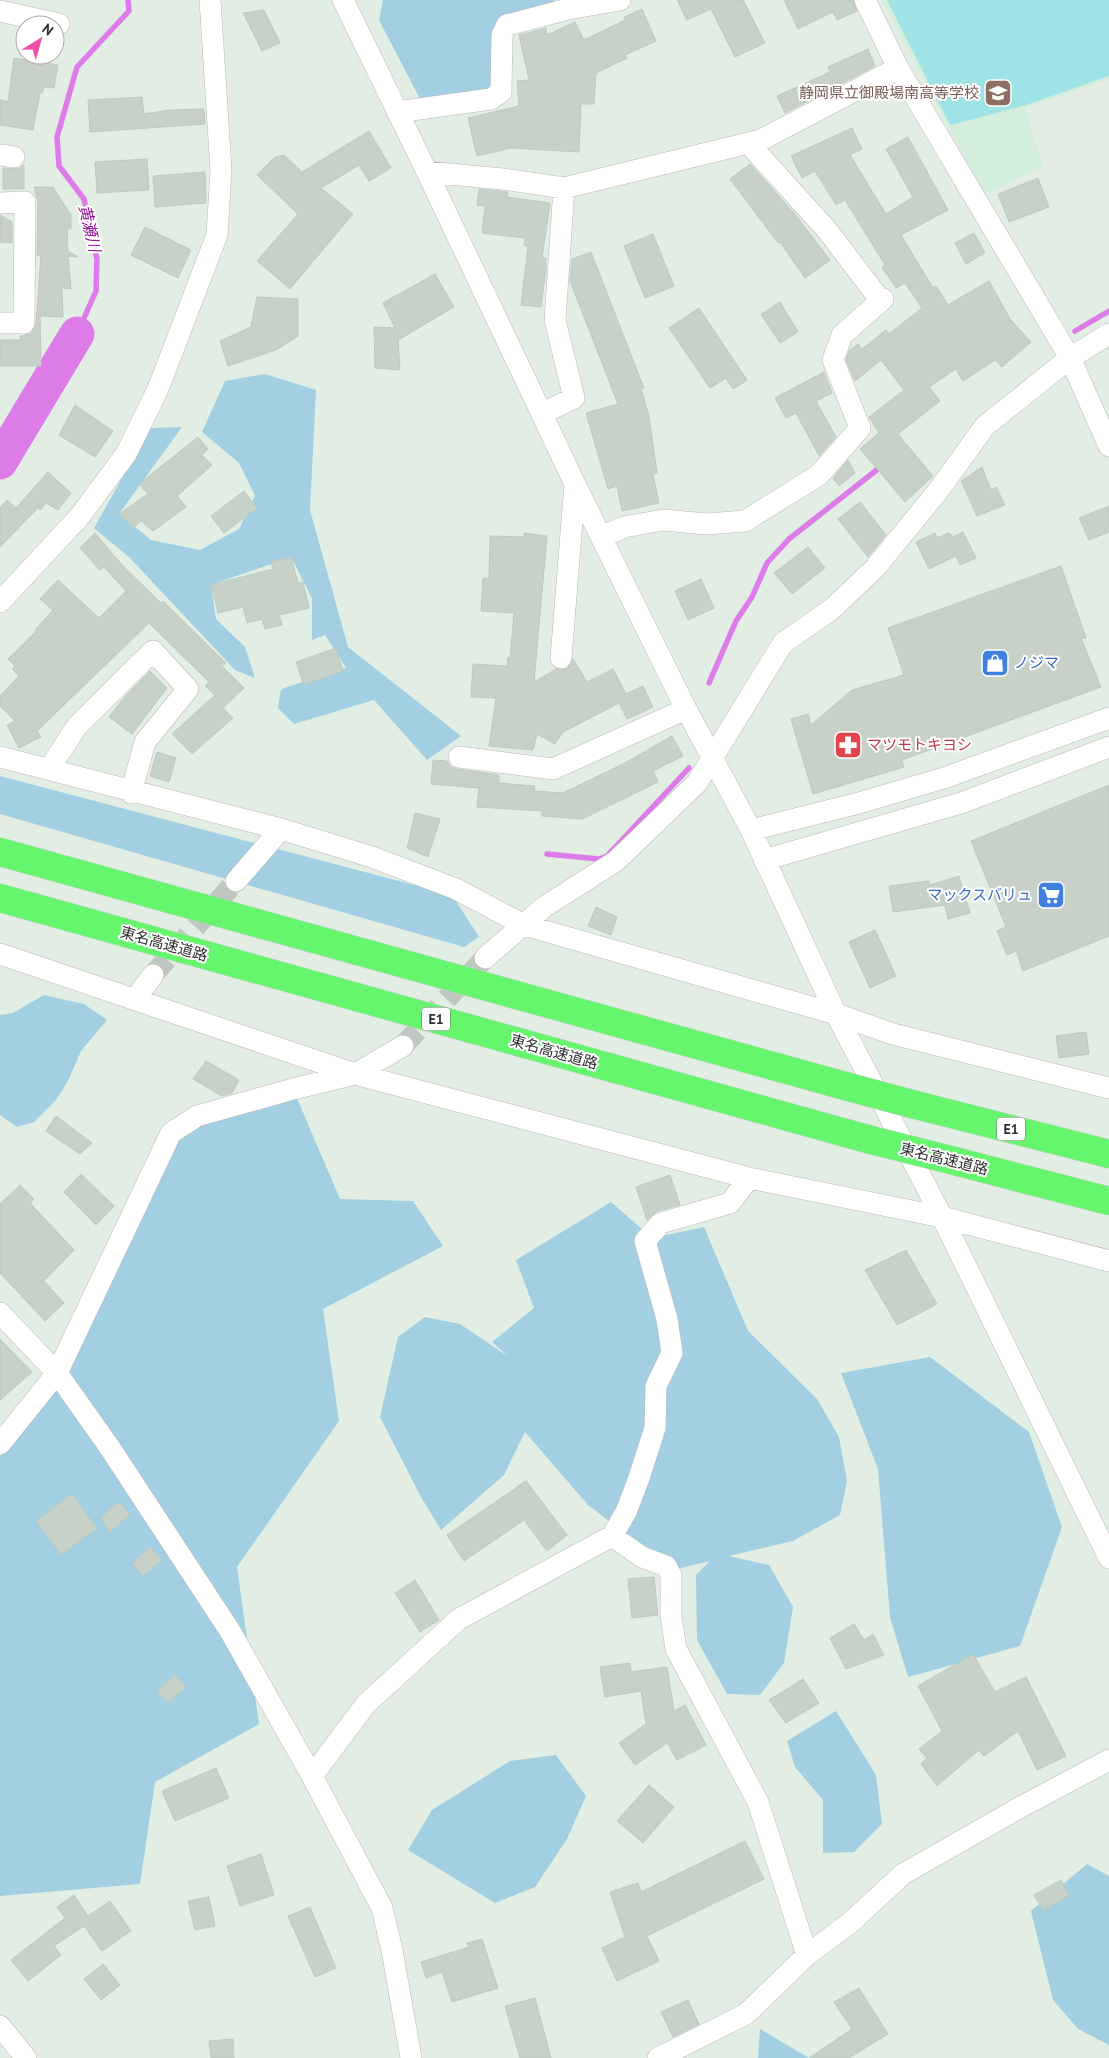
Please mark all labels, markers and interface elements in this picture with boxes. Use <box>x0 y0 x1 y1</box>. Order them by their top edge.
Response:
north arrow <box>15 15 65 65</box>
text: N <box>39 20 57 40</box>
school or university icon: 静岡県立御殿場南高等学校 <box>983 78 1013 108</box>
place label: 静岡県立御殿場南高等学校 <box>799 83 979 102</box>
water label: 黄瀬川 <box>75 202 106 256</box>
shop icon: ノジマ <box>980 648 1010 678</box>
place label: ノジマ <box>1014 653 1059 672</box>
pharmacy icon: マツモトキヨシ <box>833 730 863 760</box>
place label: マツモトキヨシ <box>867 735 972 754</box>
supermarket icon: マックスバリュ <box>1036 880 1066 910</box>
place label: マックスバリュ <box>927 885 1032 904</box>
street label: 東名高速道路 <box>118 922 210 965</box>
road number: E1 <box>422 1008 450 1030</box>
street label: 東名高速道路 <box>508 1030 600 1073</box>
road number: E1 <box>997 1118 1025 1140</box>
street label: 東名高速道路 <box>898 1138 990 1179</box>

